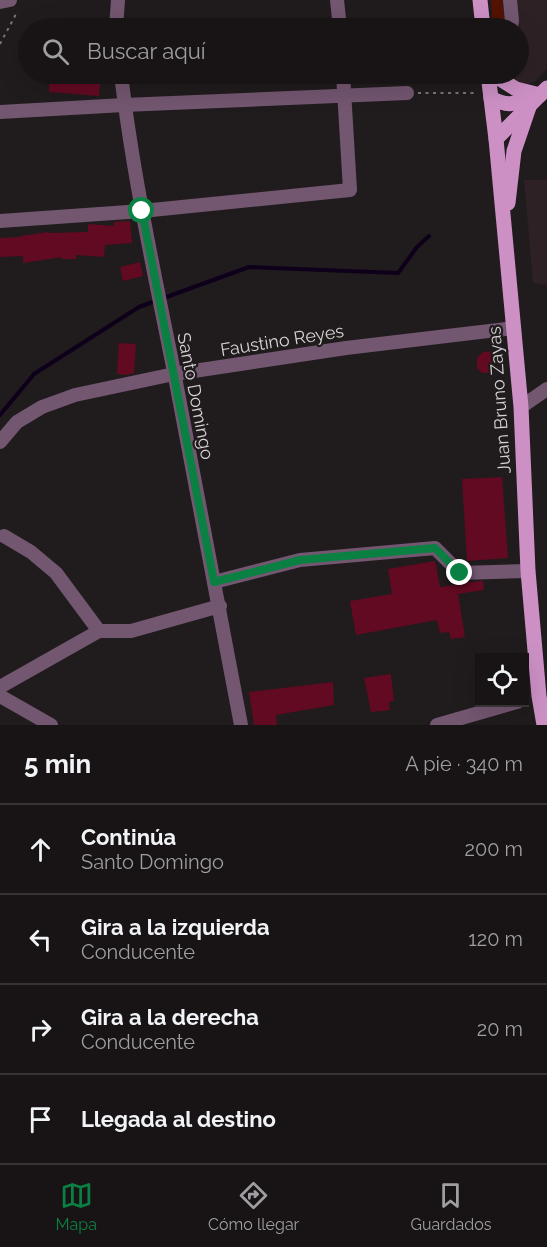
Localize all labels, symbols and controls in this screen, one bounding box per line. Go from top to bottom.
search box [18,18,529,84]
icon: search [39,35,72,68]
text: Buscar aquí [87,38,206,64]
route start [128,197,154,223]
street label: Faustino Reyes [219,320,346,360]
street label: Juan Bruno Zayas [483,325,515,474]
street label: Santo Domingo [173,331,219,461]
route end [446,559,472,585]
map controls [475,653,529,707]
button: locate [475,653,529,707]
text: 5 min [24,749,91,779]
text: A pie · 340 m [405,752,523,776]
text: Continúa [81,824,176,850]
icon: ahead [24,833,57,866]
text: 200 m [465,837,523,861]
text: Santo Domingo [81,850,224,874]
text: Gira a la izquierda [81,914,270,940]
icon: left [24,923,57,956]
text: 120 m [468,927,523,951]
text: Conducente [81,940,195,964]
text: Gira a la derecha [81,1004,259,1030]
icon: right [24,1013,57,1046]
text: 20 m [477,1017,523,1041]
text: Conducente [81,1030,195,1054]
icon: arrive [24,1103,57,1136]
text: Llegada al destino [81,1106,276,1132]
tab: Mapa [56,1179,97,1234]
tab: Cómo llegar [208,1179,299,1234]
tab: Guardados [410,1179,491,1234]

